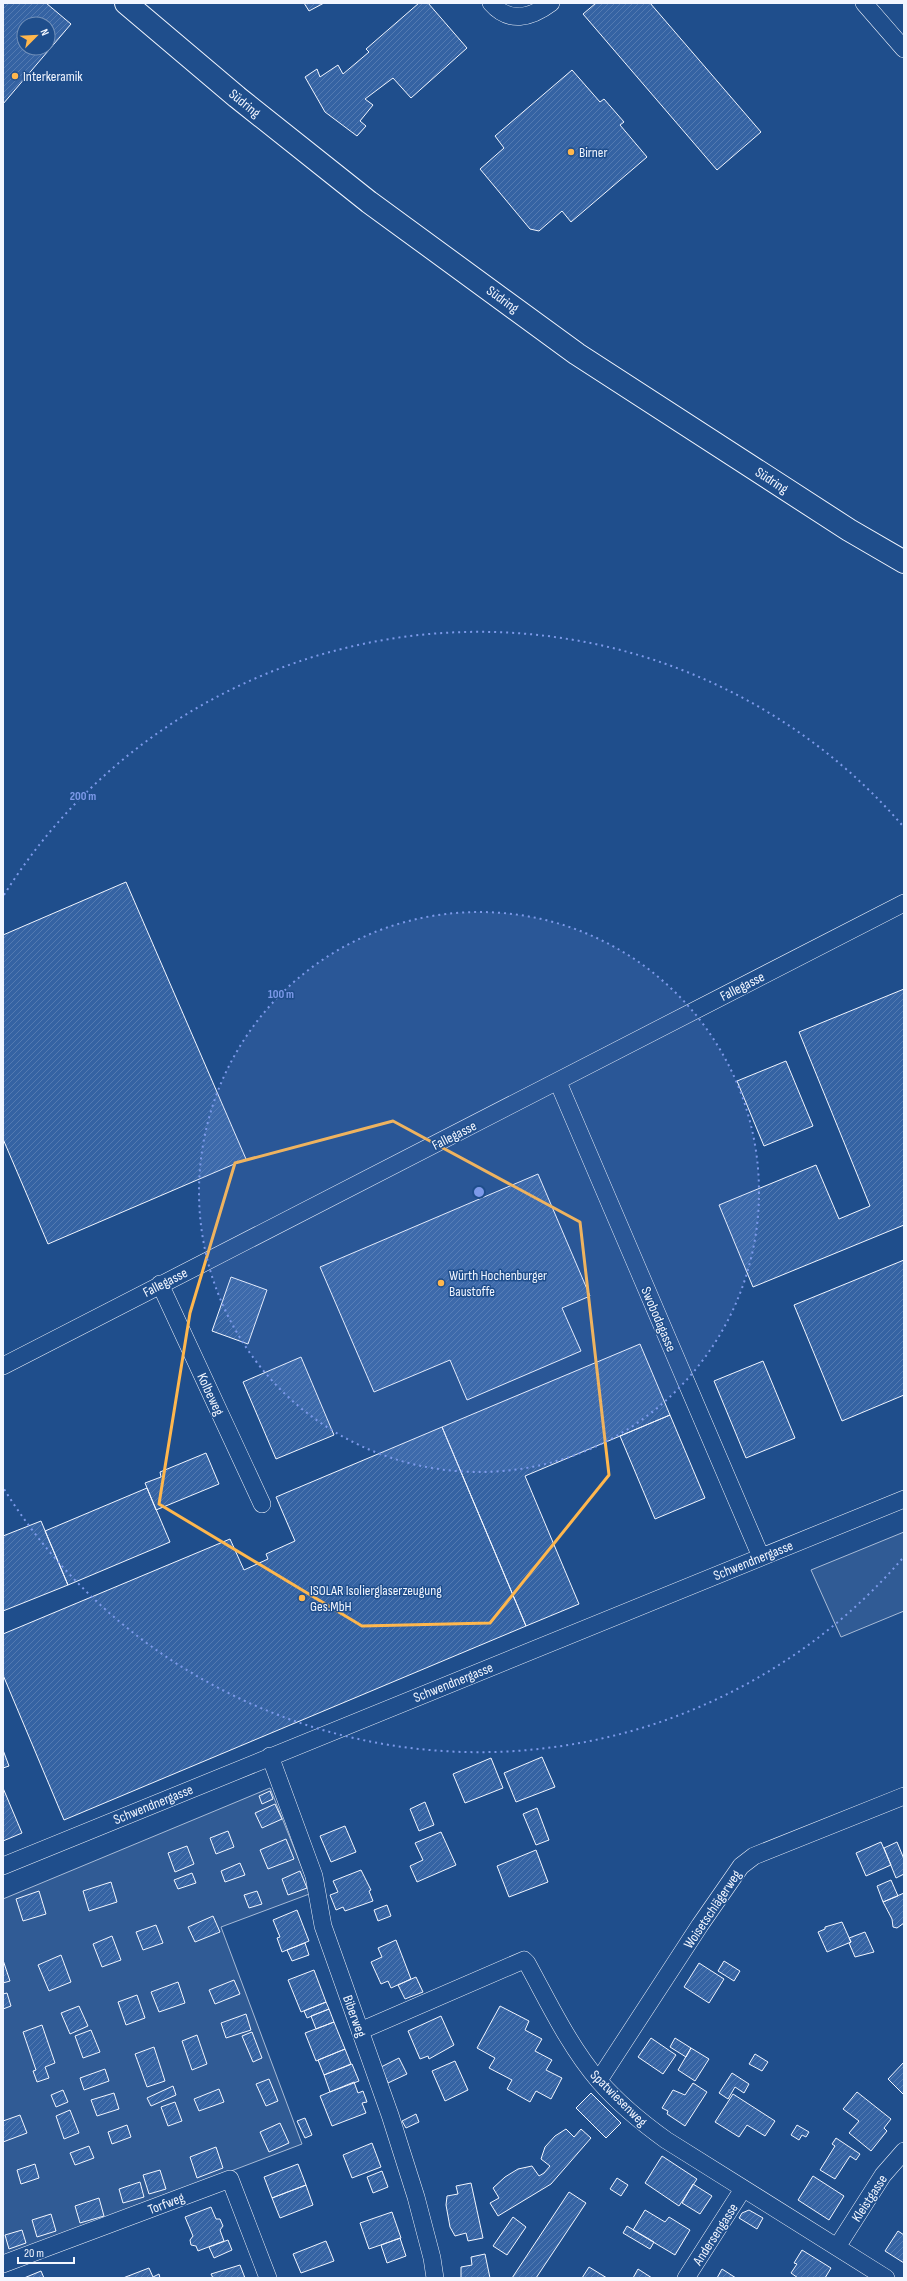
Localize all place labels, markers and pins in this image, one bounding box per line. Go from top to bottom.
place label: Interkeramik [23,68,83,85]
marker: Interkeramik [10,71,20,81]
place label: Birner [579,144,608,161]
marker: Birner [566,147,576,157]
centre of rings [472,1185,486,1199]
place label: Würth Hochenburger Baustoffe [449,1267,547,1300]
marker: Würth Hochenburger Baustoffe [436,1278,446,1288]
place label: ISOLAR Isolierglaserzeugung Ges.MbH [310,1582,442,1615]
marker: ISOLAR Isolierglaserzeugung Ges.MbH [297,1593,307,1603]

